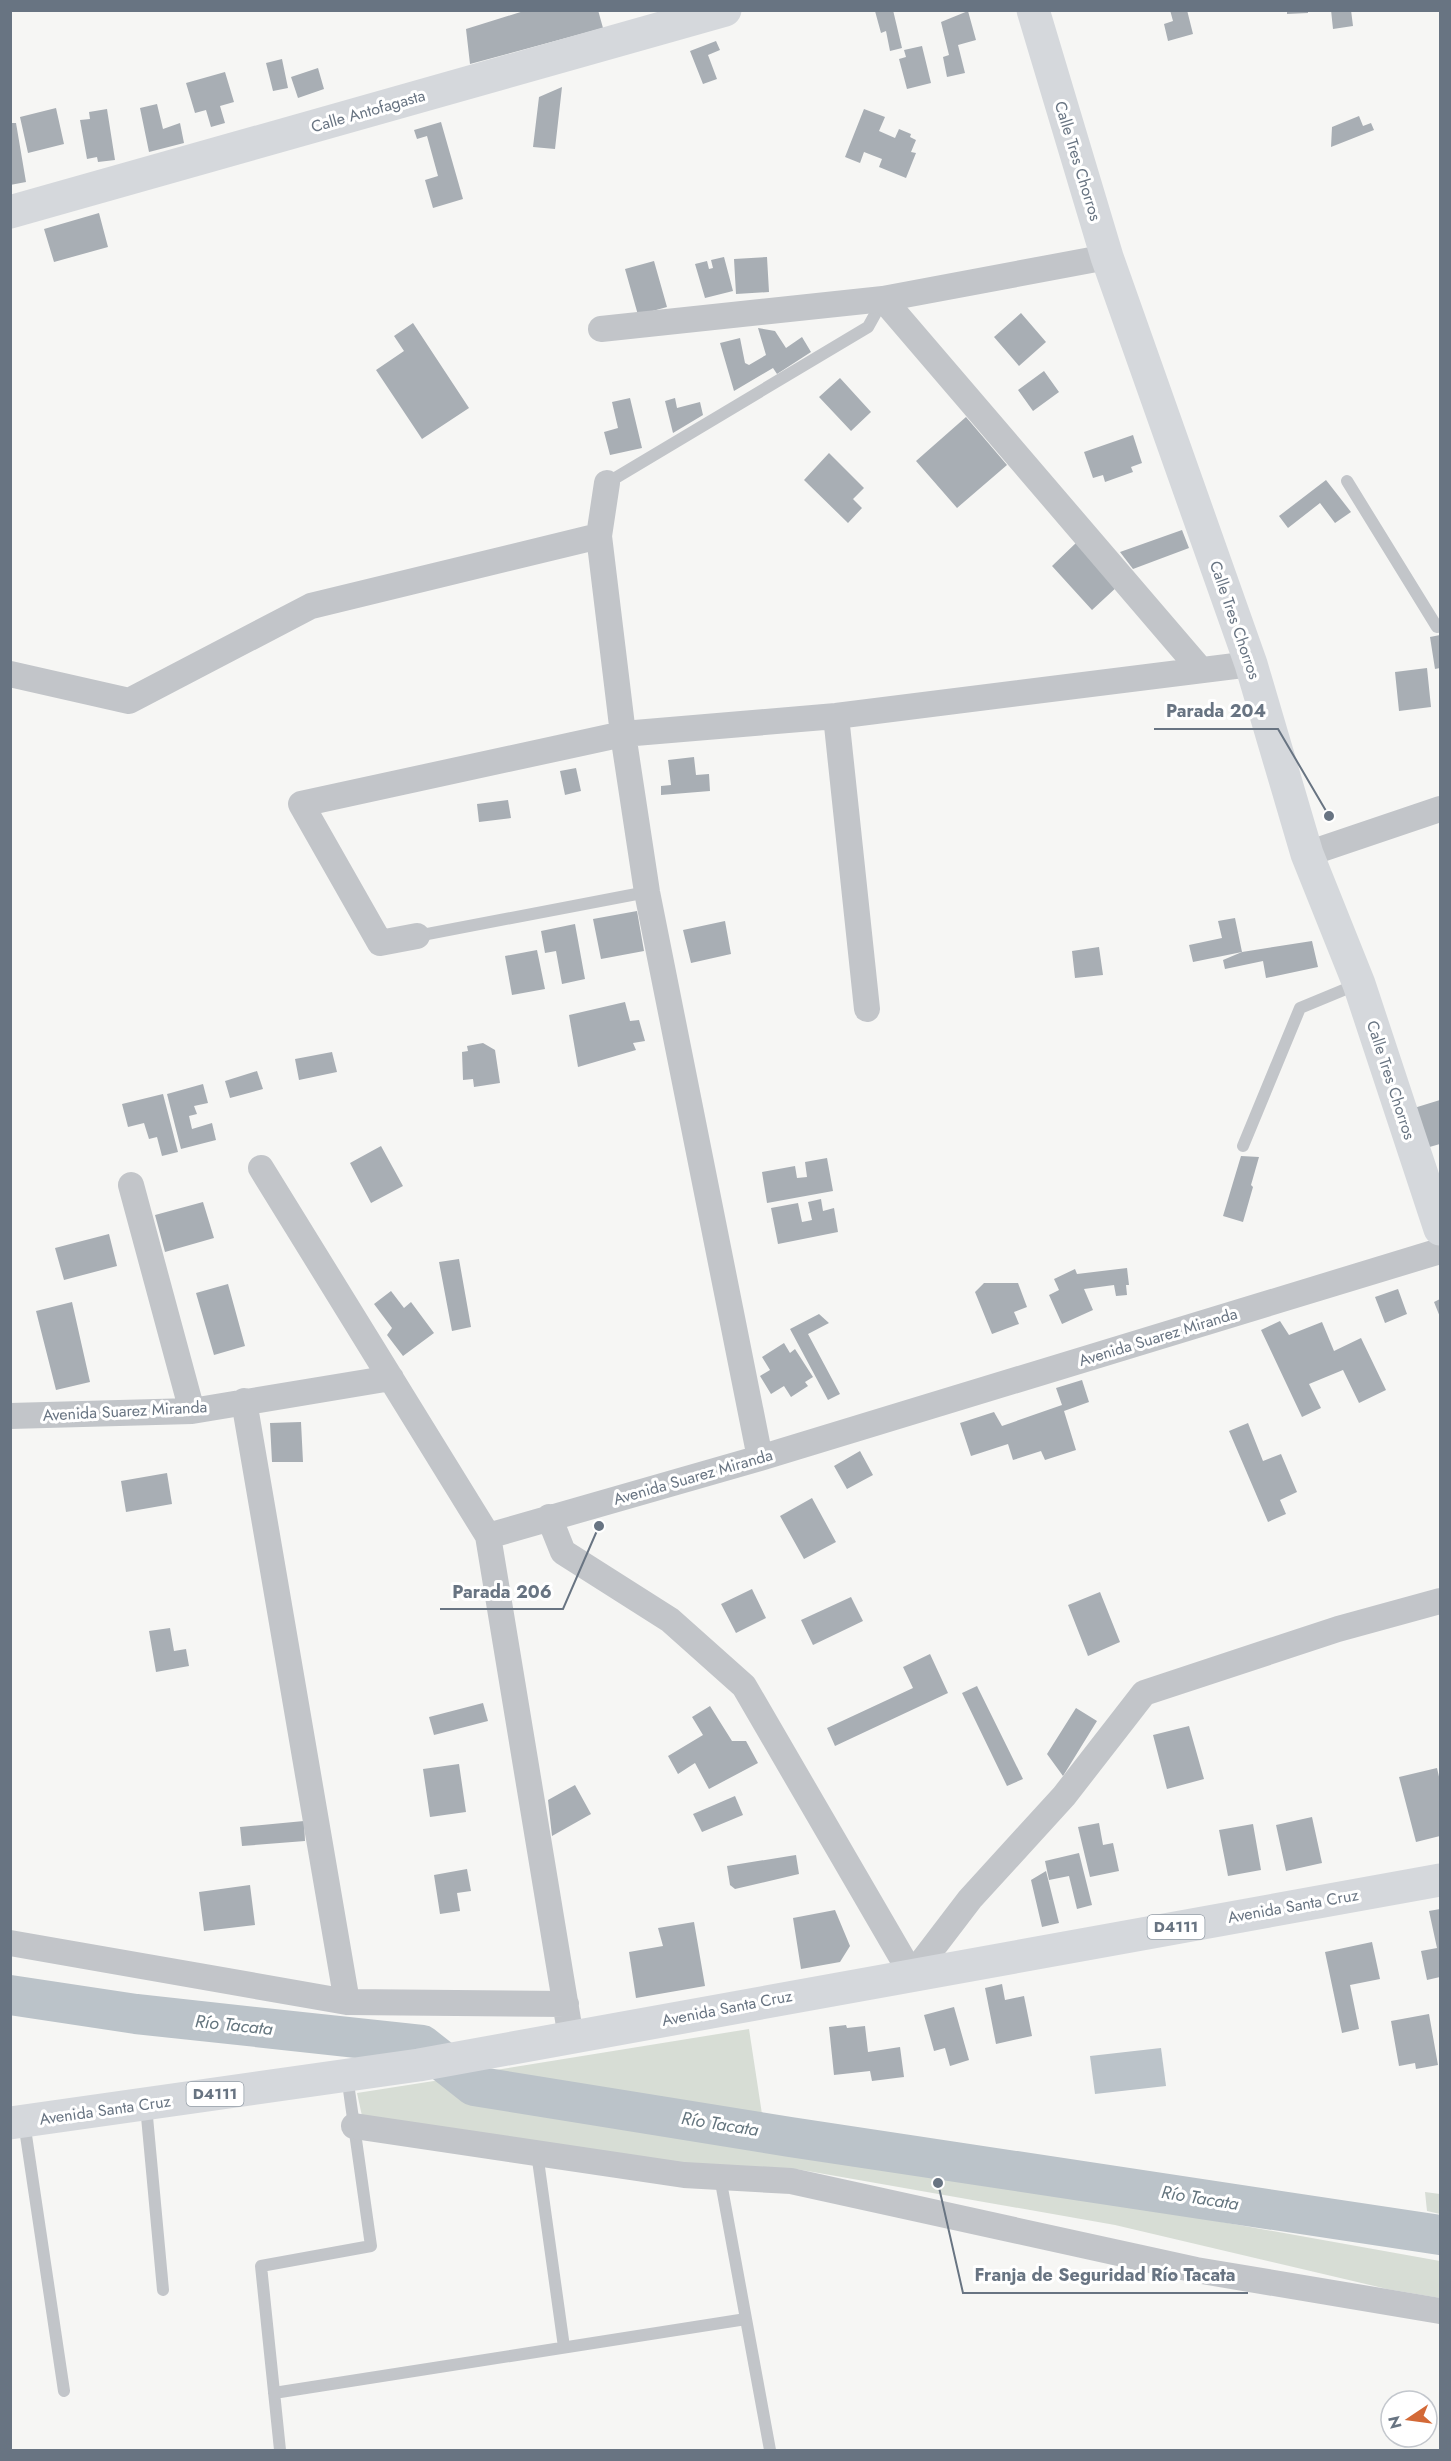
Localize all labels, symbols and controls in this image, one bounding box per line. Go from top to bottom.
street label: Calle Antofagasta [308,84,428,138]
street label: Calle Tres Chorros [1049,98,1107,224]
street label: Calle Tres Chorros [1204,558,1266,682]
callout: Parada 204 [1154,693,1278,729]
text: Parada 204 [1166,698,1266,724]
street label: Calle Tres Chorros [1361,1017,1421,1143]
street label: Avenida Suarez Miranda [1076,1302,1240,1372]
street label: Avenida Suarez Miranda [42,1395,208,1427]
street label: Avenida Suarez Miranda [611,1443,775,1511]
callout: Parada 206 [440,1573,563,1609]
text: Parada 206 [452,1579,552,1605]
street label: Avenida Santa Cruz [1226,1883,1361,1929]
road number: D4111 [1148,1915,1204,1939]
street label: Avenida Santa Cruz [660,1984,795,2032]
water label: Río Tacata [194,2008,274,2042]
road number: D4111 [186,2082,244,2106]
street label: Avenida Santa Cruz [38,2089,173,2131]
water label: Río Tacata [679,2105,761,2143]
water label: Río Tacata [1159,2179,1241,2217]
callout: Franja de Seguridad Río Tacata [963,2257,1248,2293]
text: Franja de Seguridad Río Tacata [974,2262,1236,2288]
north arrow [1379,2389,1439,2449]
text: N [1382,2413,1408,2431]

